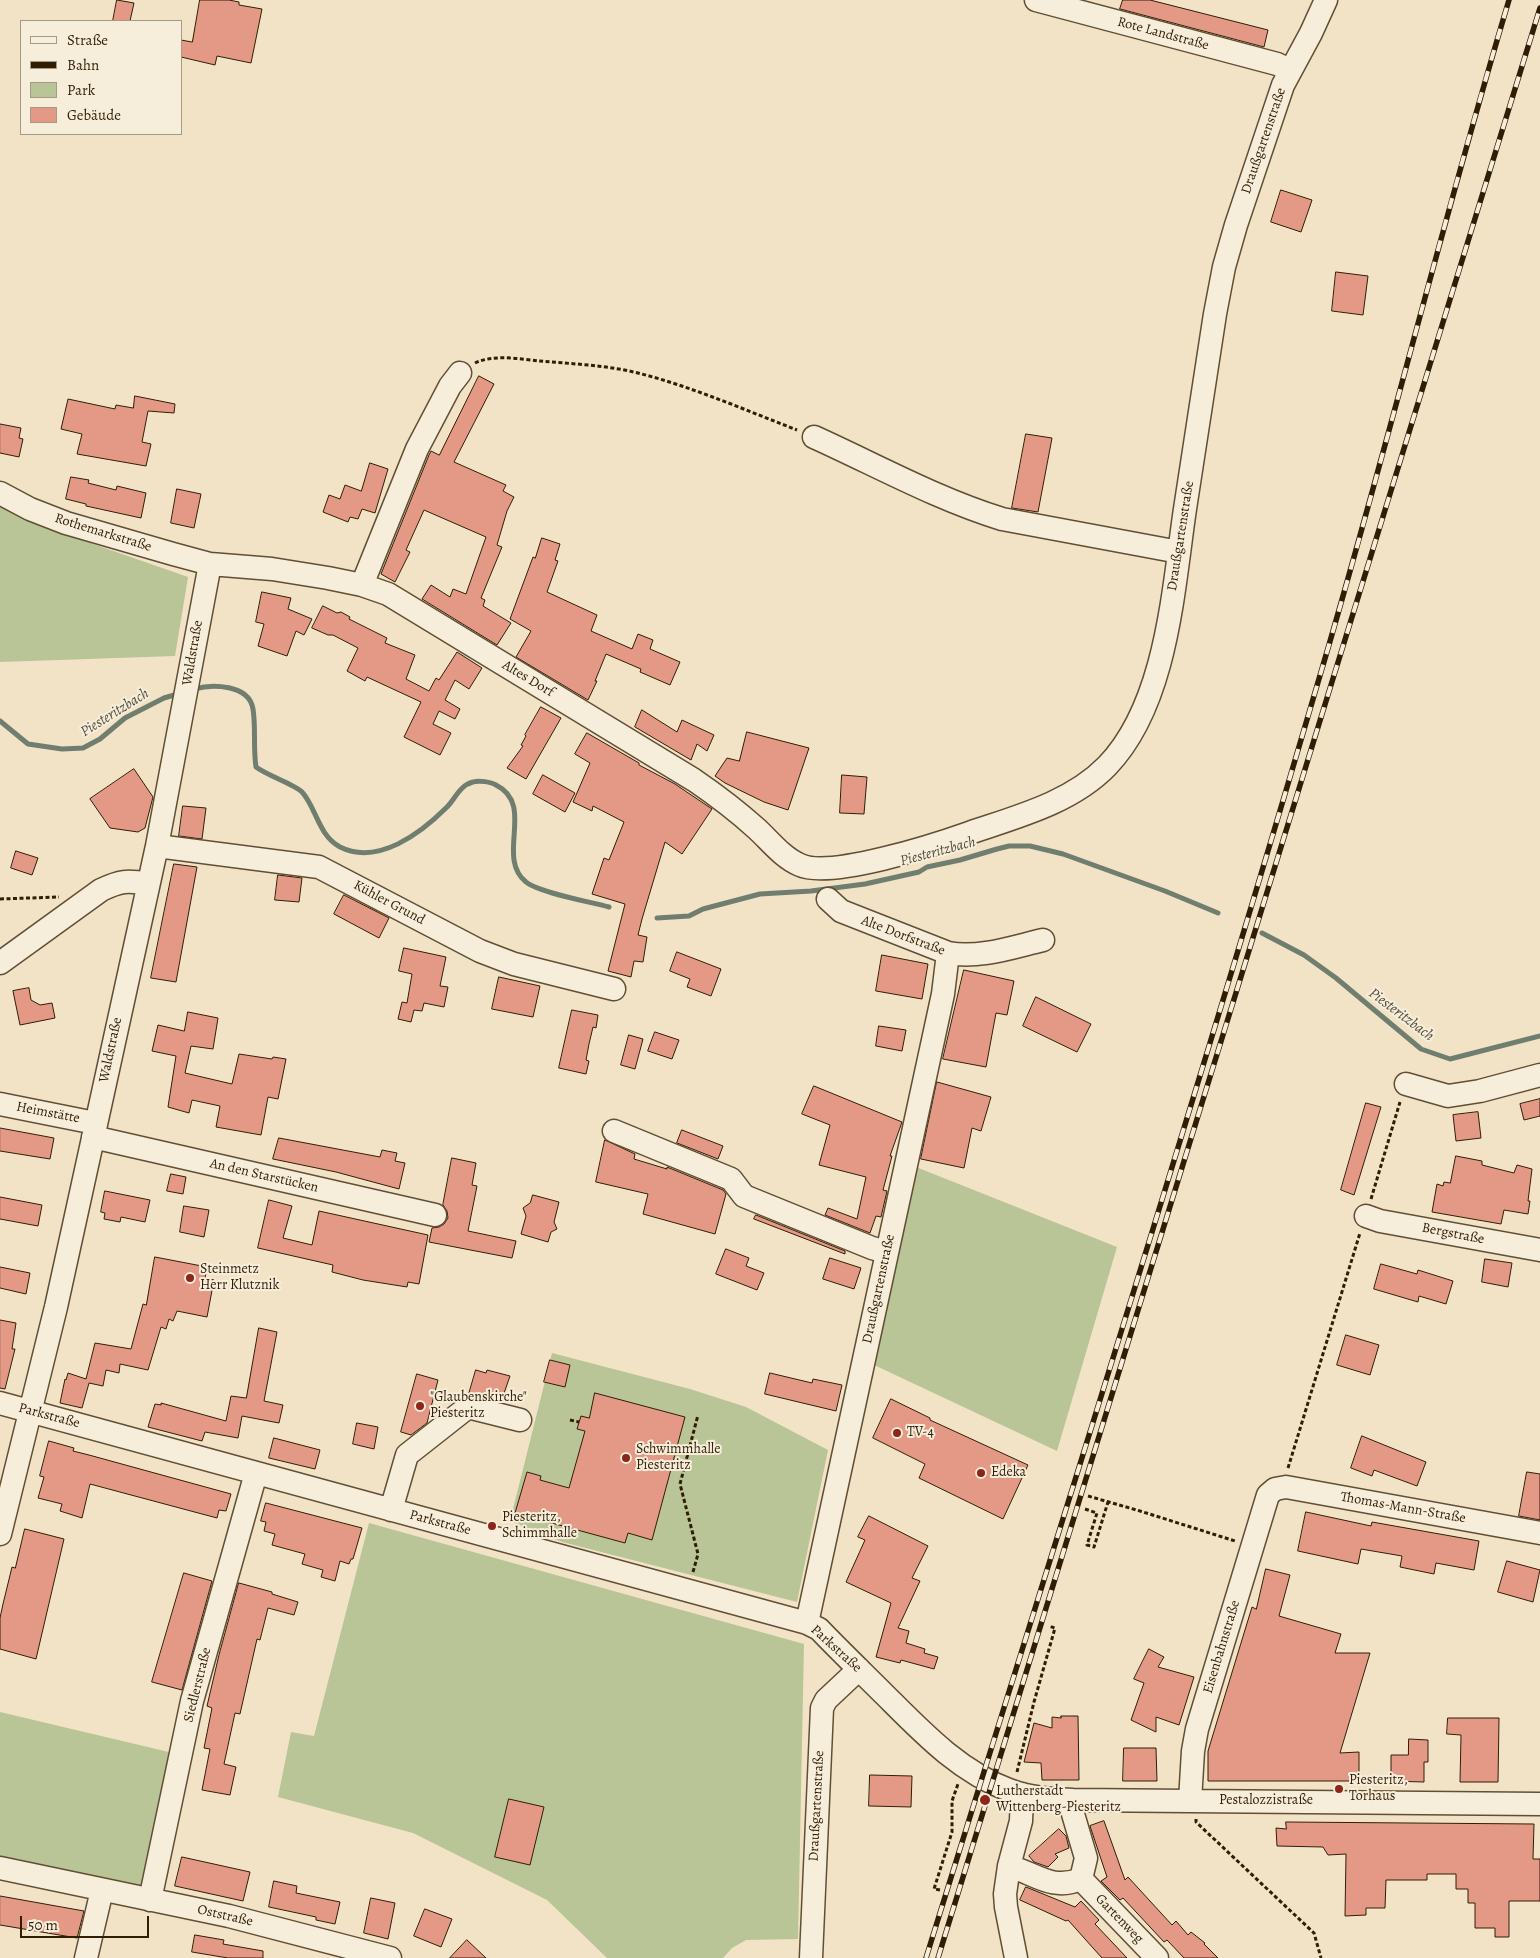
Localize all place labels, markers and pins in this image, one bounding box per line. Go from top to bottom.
place label: Steinmetz Herr Klutznik [200,1262,279,1294]
marker: Steinmetz Herr Klutznik [184,1272,196,1284]
place label: "Glaubenskirche" Piesteritz [430,1390,527,1422]
marker: "Glaubenskirche" Piesteritz [414,1400,426,1412]
place label: TV-4 [907,1425,934,1441]
marker: TV-4 [891,1427,903,1439]
place label: Schwimmhalle Piesteritz [636,1442,721,1474]
marker: Schwimmhalle Piesteritz [620,1452,632,1464]
place label: Edeka [991,1465,1026,1481]
marker: Edeka [975,1467,987,1479]
place label: Piesteritz, Schimmhalle [502,1510,577,1542]
marker: Piesteritz, Schimmhalle [486,1520,498,1532]
place label: Piesteritz, Torhaus [1349,1773,1408,1805]
marker: Piesteritz, Torhaus [1333,1783,1345,1795]
place label: Lutherstadt Wittenberg-Piesteritz [996,1784,1121,1816]
marker: Lutherstadt Wittenberg-Piesteritz [978,1793,992,1807]

